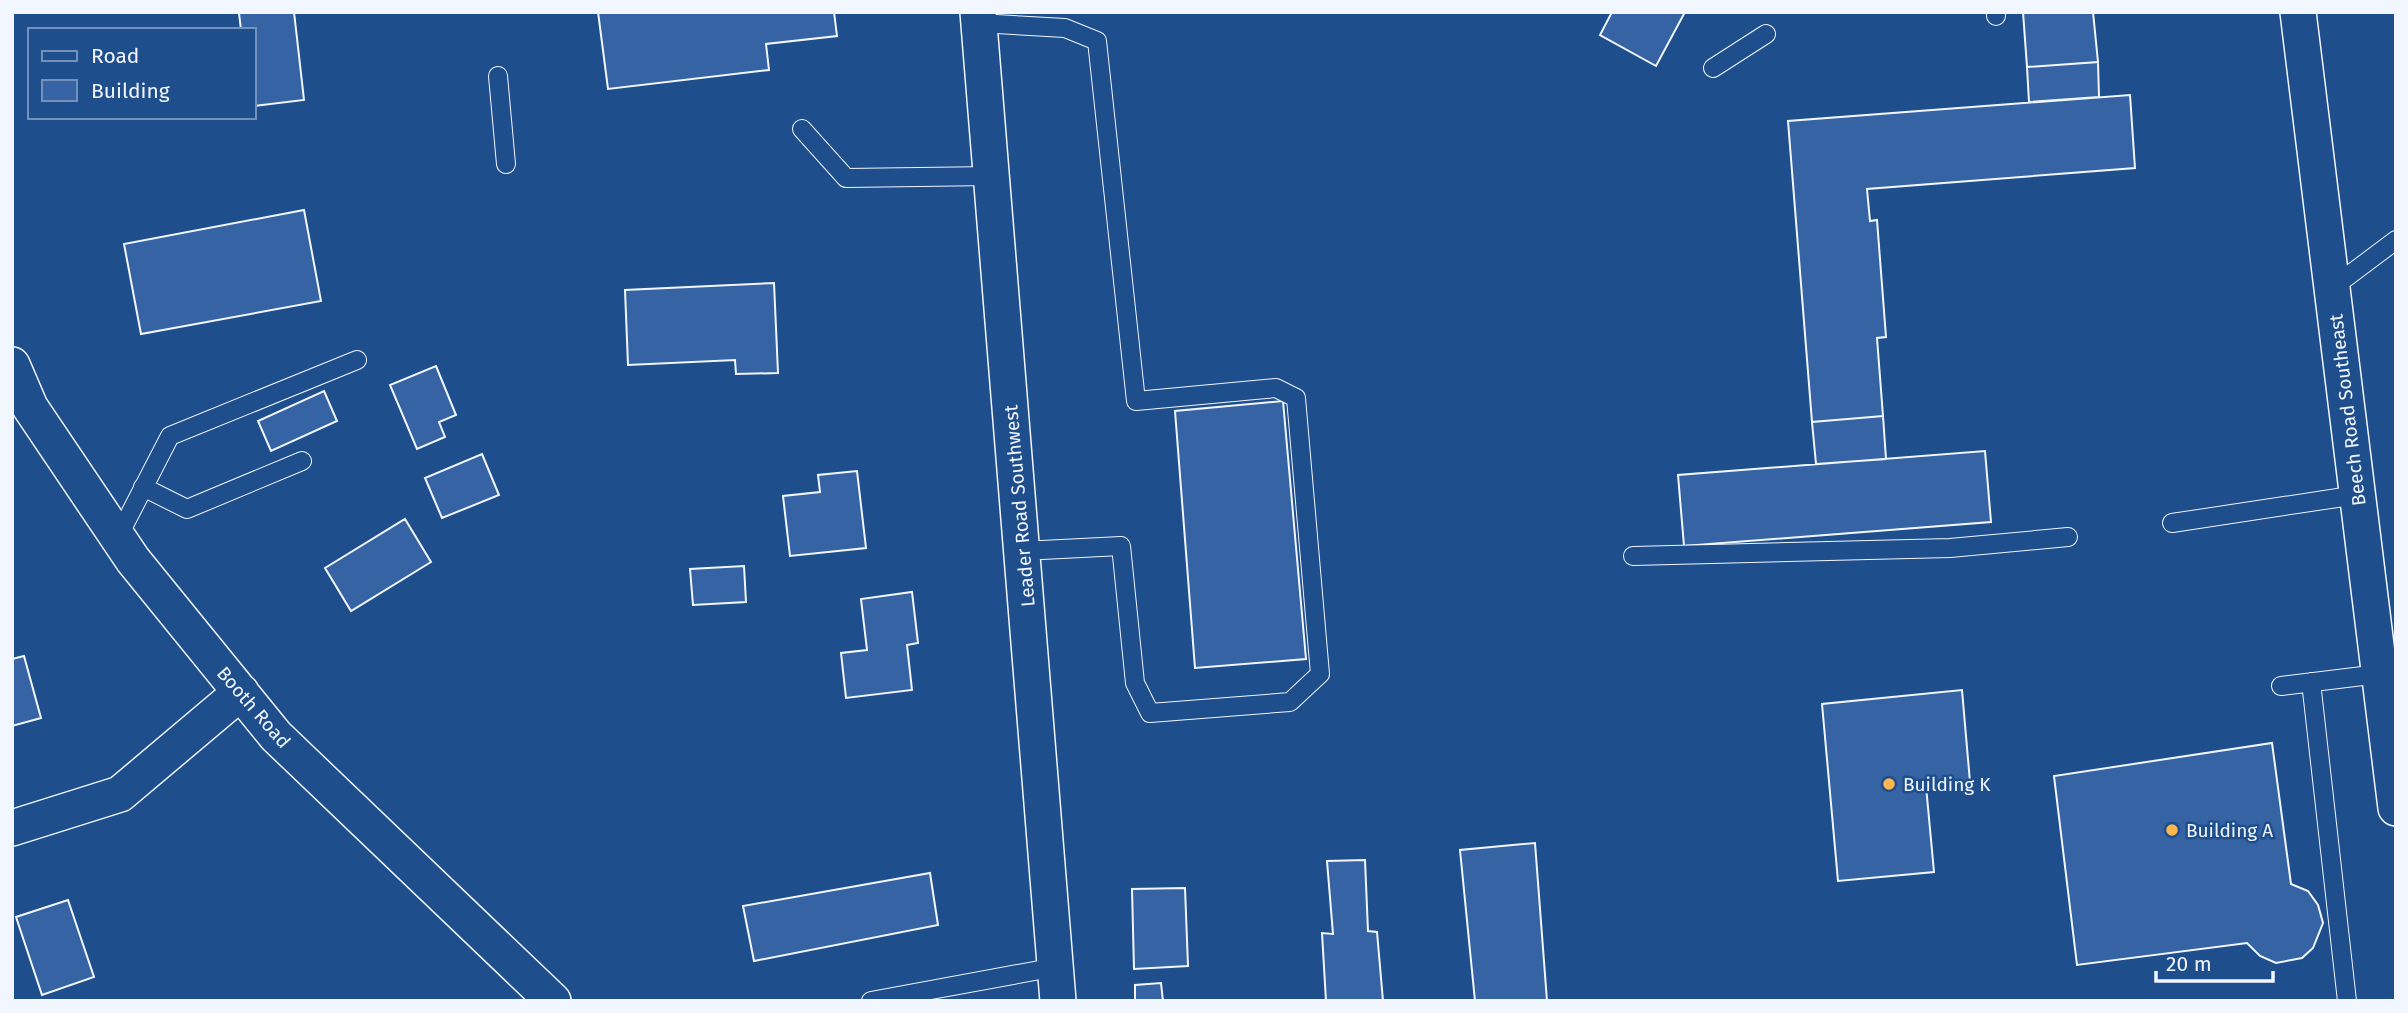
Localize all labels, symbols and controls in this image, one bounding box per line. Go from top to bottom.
legend [28,28,256,119]
text: Road [91,43,139,69]
text: Building [91,78,170,104]
street label: Beech Road Southeast [2324,313,2371,507]
street label: Leader Road Southwest [999,404,1040,608]
street label: Booth Road [212,662,295,753]
place label: Building K [1903,773,1991,796]
marker: Building K [1881,776,1897,792]
place label: Building A [2186,819,2273,842]
marker: Building A [2164,822,2180,838]
scale bar [2156,940,2273,984]
text: 20 m [2166,951,2212,977]

